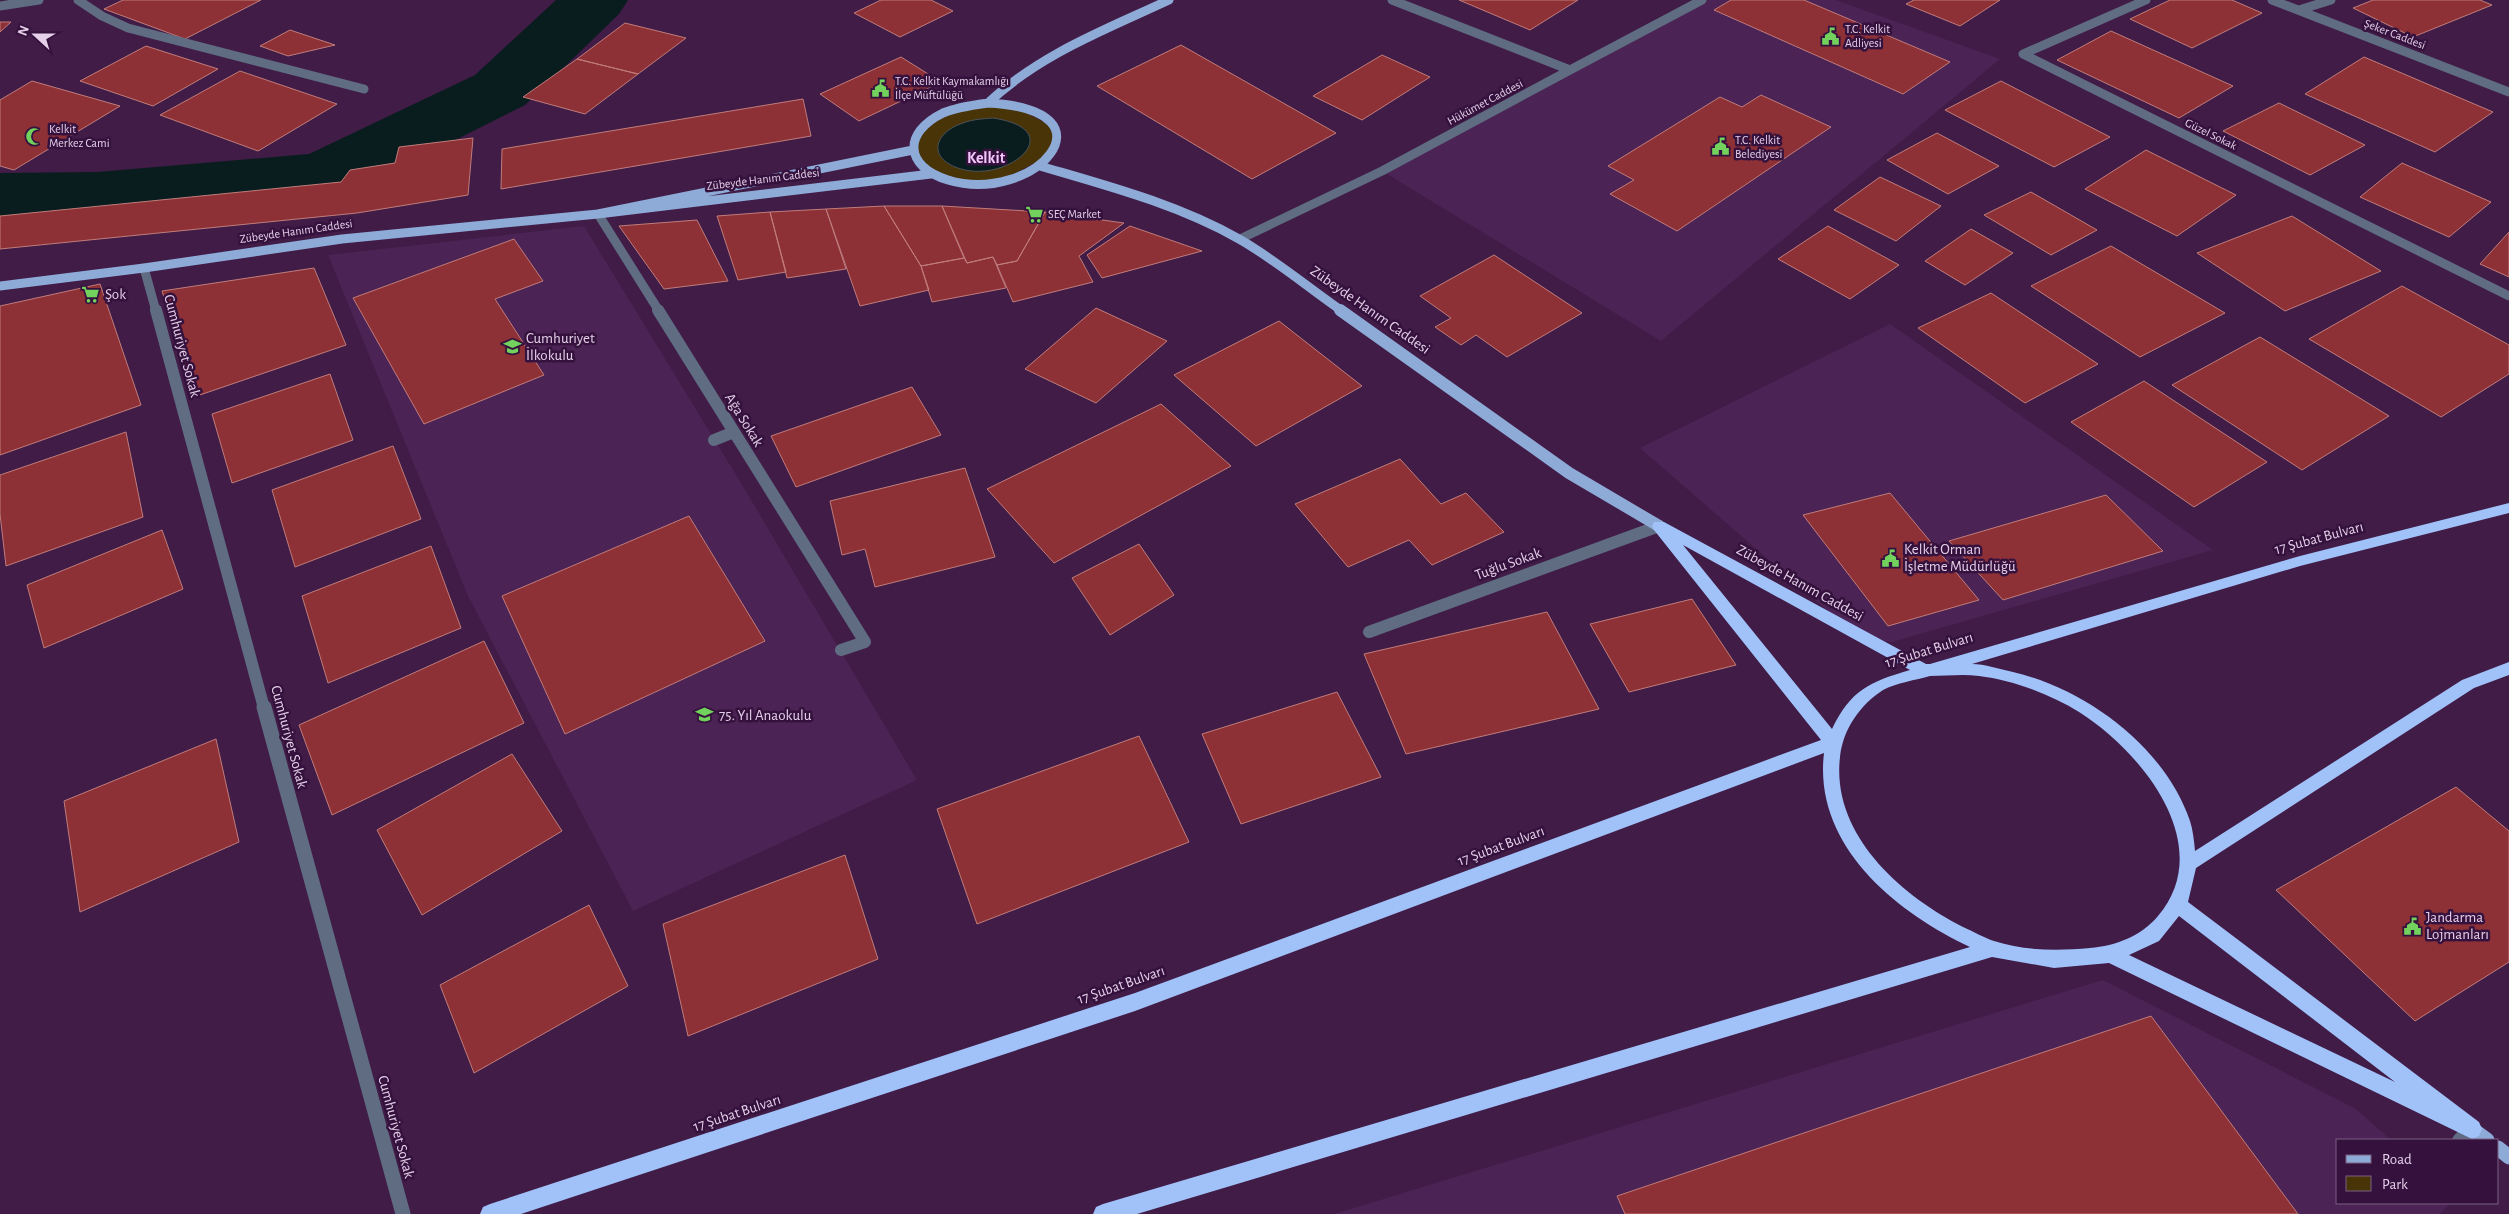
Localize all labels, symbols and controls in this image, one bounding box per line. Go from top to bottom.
north arrow [10,10,60,60]
street label: Şeker Caddesi [2363,17,2427,51]
place label: T.C. Kelkit Adliyesi [1845,23,1890,50]
text: N [16,24,32,38]
public building icon: T.C. Kelkit Adliyesi [1821,26,1841,46]
place label: T.C. Kelkit Kaymakamlığı İlçe Müftülüğü [895,75,1009,101]
street label: Hükümet Caddesi [1445,77,1525,127]
public building icon: T.C. Kelkit Kaymakamlığı İlçe Müftülüğü [871,78,891,98]
street label: Güzel Sokak [2183,116,2239,152]
place label: Kelkit Merkez Cami [49,123,110,149]
mosque icon: Kelkit Merkez Cami [25,126,45,146]
place label: T.C. Kelkit Belediyesi [1735,134,1782,161]
public building icon: T.C. Kelkit Belediyesi [1711,137,1731,157]
district label: Kelkit [967,150,1006,166]
street label: Zübeyde Hanım Caddesi [706,166,820,193]
supermarket icon: SEÇ Market [1024,204,1044,224]
place label: SEÇ Market [1048,208,1101,220]
street label: Zübeyde Hanım Caddesi [239,217,353,246]
street label: Zübeyde Hanım Caddesi [1307,263,1433,357]
supermarket icon: Şok [81,284,101,304]
place label: Şok [105,287,126,302]
street label: Cumhuriyet Sokak [161,293,203,399]
place label: Cumhuriyet İlkokulu [526,331,595,363]
school or university icon: Cumhuriyet İlkokulu [502,337,522,357]
street label: Ağa Sokak [722,391,766,449]
street label: 17 Şubat Bulvarı [2273,519,2365,557]
street label: Zübeyde Hanım Caddesi [1734,542,1866,624]
place label: Kelkit Orman İşletme Müdürlüğü [1904,542,2016,574]
street label: Tuğlu Sokak [1473,545,1543,583]
public building icon: Kelkit Orman İşletme Müdürlüğü [1880,548,1900,568]
street label: 17 Şubat Bulvarı [1883,629,1975,671]
street label: Cumhuriyet Sokak [268,684,310,790]
school or university icon: 75. Yıl Anaokulu [695,705,715,725]
place label: 75. Yıl Anaokulu [719,708,812,723]
street label: 17 Şubat Bulvarı [1456,823,1546,869]
place label: Jandarma Lojmanları [2426,910,2489,942]
public building icon: Jandarma Lojmanları [2402,916,2422,936]
street label: 17 Şubat Bulvarı [1075,963,1167,1007]
street label: Cumhuriyet Sokak [375,1074,417,1180]
street label: 17 Şubat Bulvarı [691,1092,783,1134]
legend [2336,1139,2499,1204]
text: Road [2382,1152,2412,1167]
text: Park [2382,1177,2408,1192]

